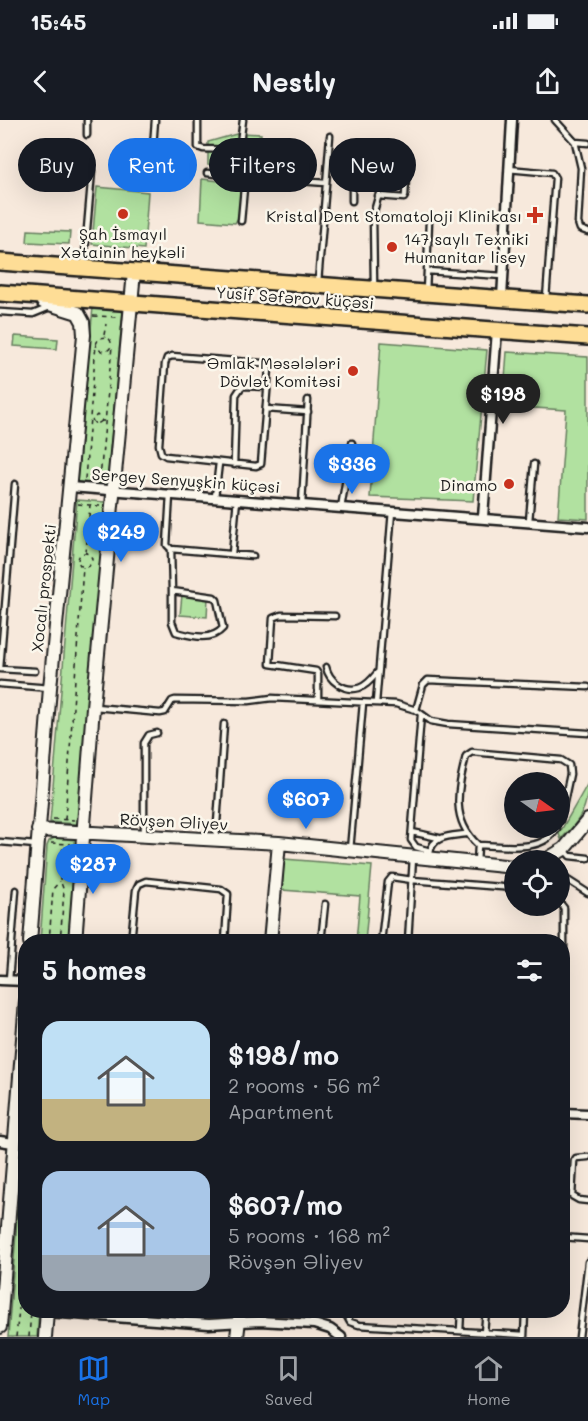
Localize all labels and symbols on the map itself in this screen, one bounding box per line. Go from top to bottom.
place label: Kristal Dent Stomatoloji Klinikası [266,205,522,226]
marker: Kristal Dent Stomatoloji Klinikası [526,206,544,224]
marker: Şah İsmayıl Xətainin heykəli [116,207,130,221]
place label: Şah İsmayıl Xətainin heykəli [61,223,185,262]
place label: 147 saylı Texniki Humanitar lisey [404,228,529,267]
marker: 147 saylı Texniki Humanitar lisey [385,240,399,254]
street label: Yusif Səfərov küçəsi [215,281,375,313]
place label: Əmlak Məsələləri Dövlət Komitəsi [207,352,341,391]
marker: Əmlak Məsələləri Dövlət Komitəsi [346,364,360,378]
pin: $198 [467,374,539,425]
pin: $336 [316,444,388,495]
street label: Sergey Senyuşkin küçəsi [91,463,281,497]
place label: Dinamo [440,474,497,495]
marker: Dinamo [502,477,516,491]
pin: $249 [85,512,157,563]
street label: Xocalı prospekti [26,523,60,653]
north arrow [504,772,570,838]
pin: $607 [270,779,342,830]
street label: Rövşən Əliyev [119,808,229,834]
pin: $287 [57,844,129,895]

